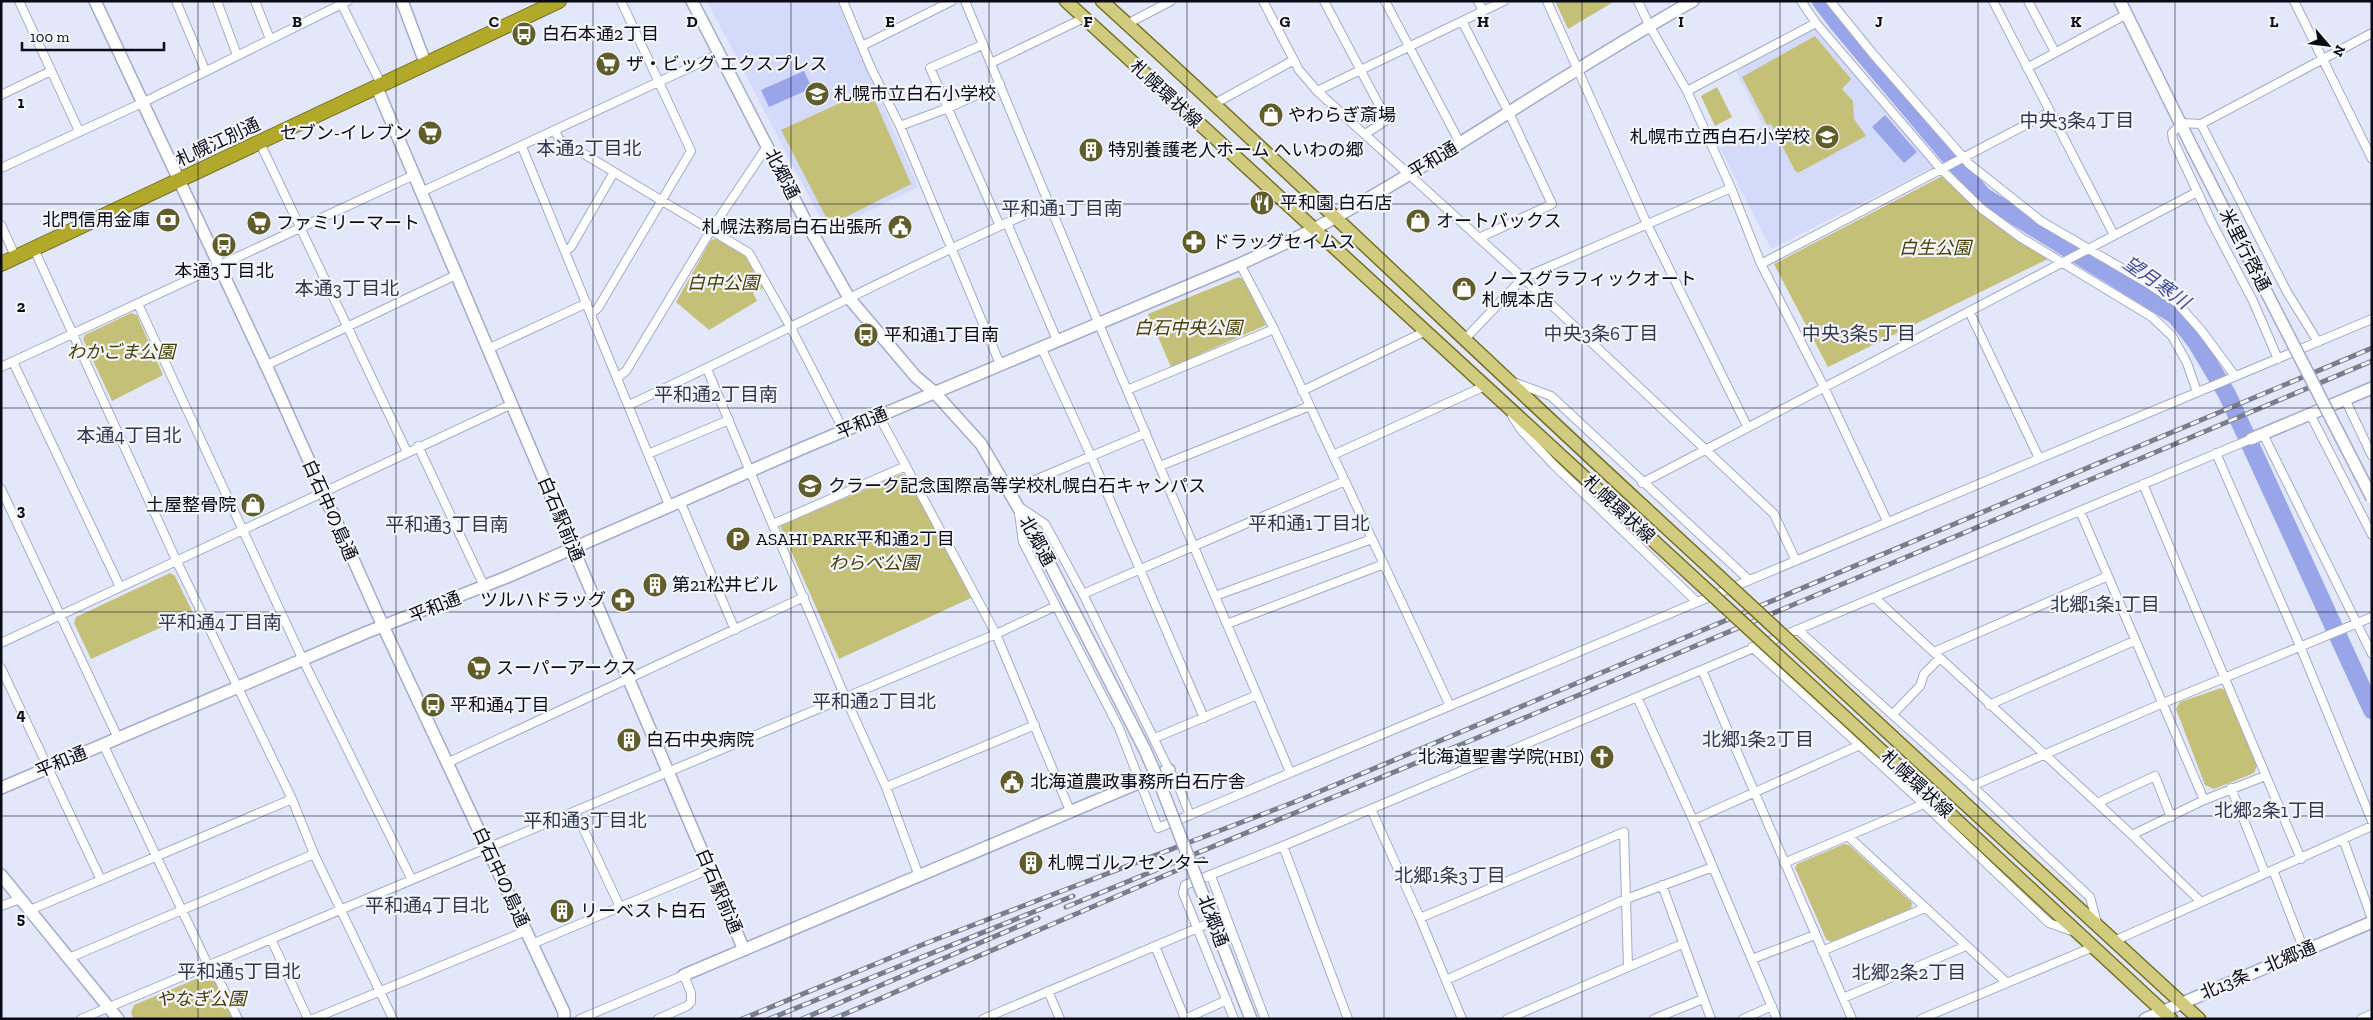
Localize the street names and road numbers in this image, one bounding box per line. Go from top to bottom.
street label: 札幌環状線 [1126,55,1206,133]
street label: 札幌江別通 [173,113,263,171]
street label: 平和通 [1404,137,1462,183]
street label: 北郷通 [760,145,804,203]
street label: 米里行啓通 [2215,205,2275,295]
street label: 平和通 [833,402,891,444]
street label: 白石中の島通 [298,456,362,564]
street label: 札幌環状線 [1579,470,1659,548]
street label: 白石駅前通 [533,473,589,565]
street label: 北郷通 [1014,512,1060,570]
street label: 平和通 [406,587,464,627]
street label: 平和通 [32,741,90,783]
street label: 札幌環状線 [1877,745,1957,823]
street label: 白石中の島通 [468,823,534,931]
street label: 白石駅前通 [691,845,747,937]
street label: 北郷通 [1193,892,1233,950]
street label: 北13条・北郷通 [2197,936,2319,1004]

